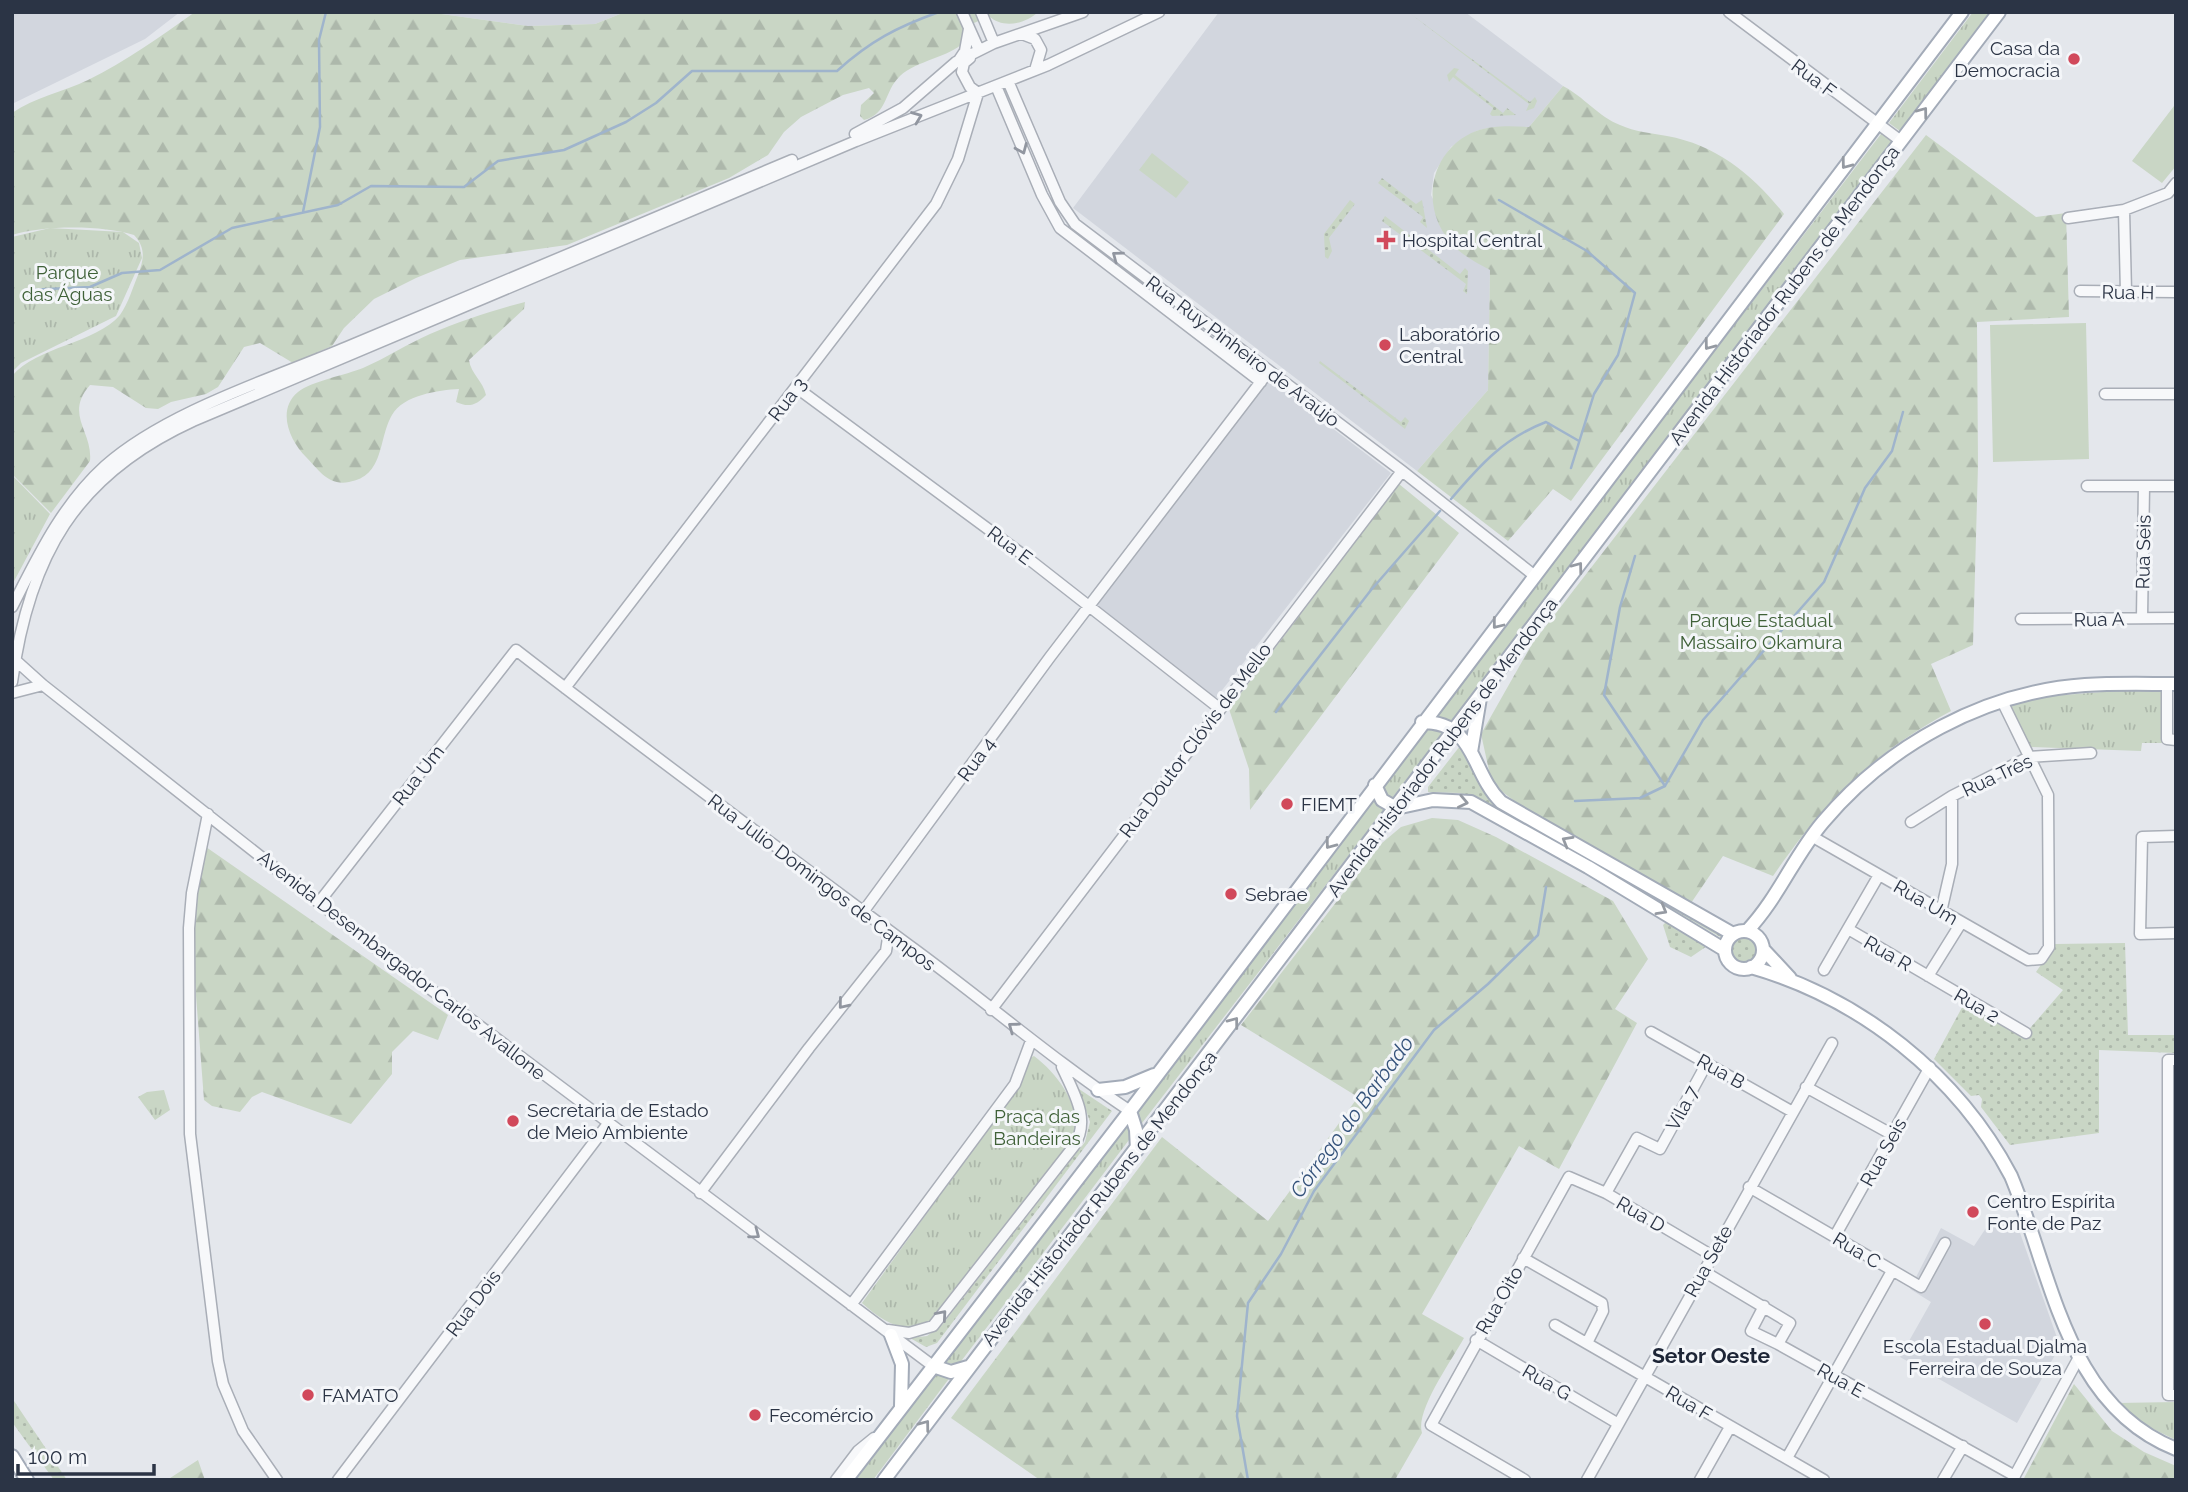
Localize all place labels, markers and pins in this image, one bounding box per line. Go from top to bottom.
place label: Casa da Democracia [1954,37,2060,81]
marker: Casa da Democracia [2066,51,2082,67]
place label: Hospital Central [1402,229,1543,251]
marker: Hospital Central [1376,230,1396,250]
place label: Laboratório Central [1399,323,1500,367]
marker: Laboratório Central [1377,337,1393,353]
place label: FIEMT [1301,793,1357,815]
marker: FIEMT [1279,796,1295,812]
place label: Sebrae [1245,883,1308,905]
marker: Sebrae [1223,886,1239,902]
place label: Secretaria de Estado de Meio Ambiente [527,1099,709,1143]
marker: Secretaria de Estado de Meio Ambiente [505,1113,521,1129]
place label: Centro Espírita Fonte de Paz [1987,1190,2115,1234]
marker: Centro Espírita Fonte de Paz [1965,1204,1981,1220]
marker: Escola Estadual Djalma Ferreira de Souza [1977,1316,1993,1332]
place label: Escola Estadual Djalma Ferreira de Souza [1883,1335,2087,1379]
place label: FAMATO [322,1384,398,1406]
marker: FAMATO [300,1387,316,1403]
place label: Fecomércio [769,1404,873,1426]
marker: Fecomércio [747,1407,763,1423]

